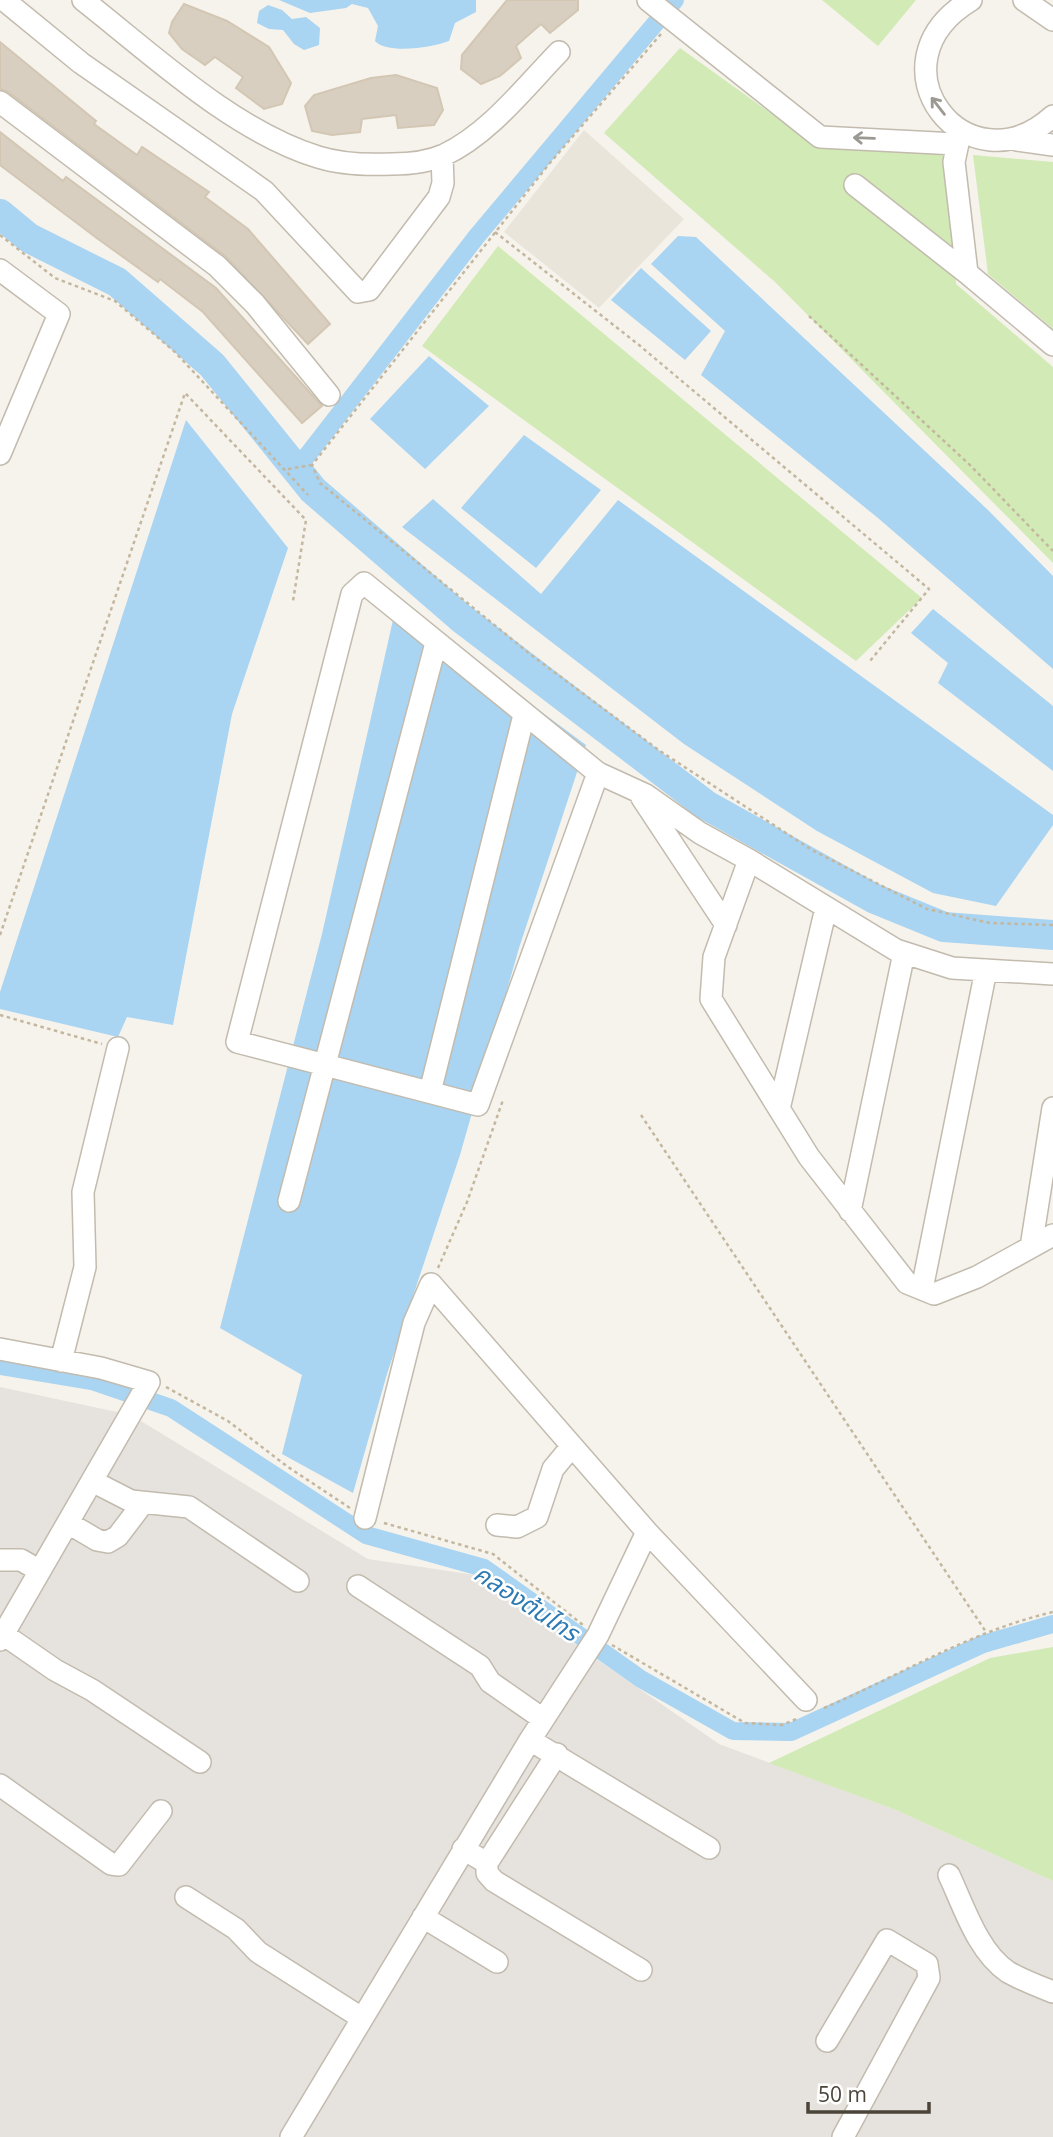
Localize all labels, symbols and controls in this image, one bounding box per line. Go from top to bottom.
one-way arrow [931,97,946,115]
one-way arrow [852,132,875,145]
water label: คลองต้นไทร [468,1556,588,1649]
scale bar [808,2070,929,2114]
text: 50 m [818,2080,867,2108]

